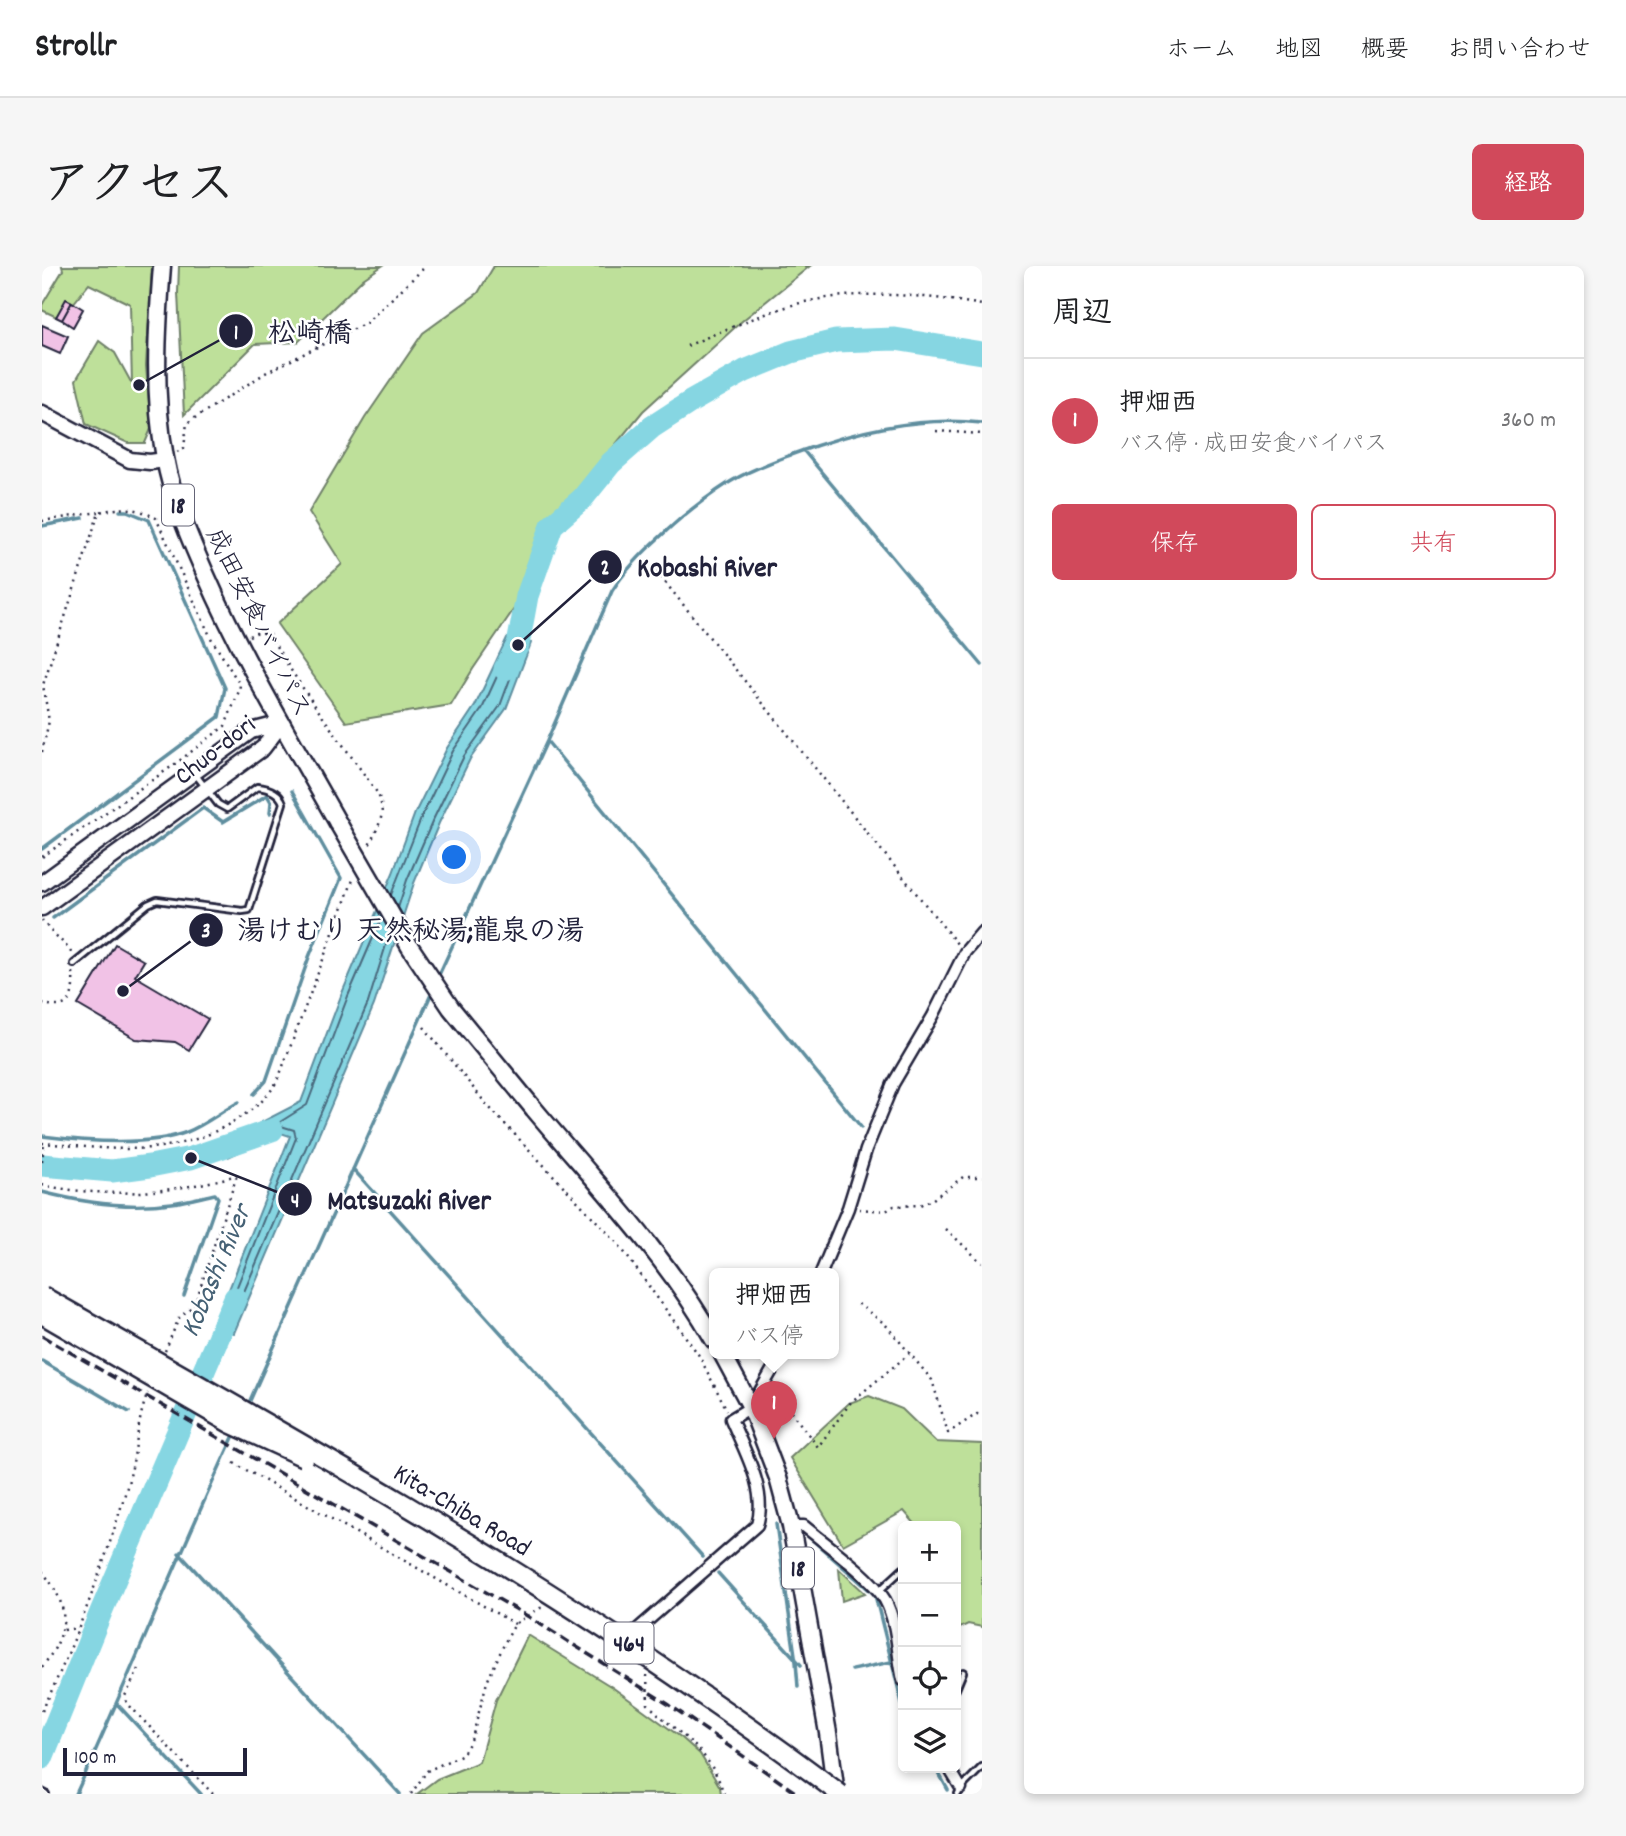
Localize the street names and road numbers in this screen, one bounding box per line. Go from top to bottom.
road number: 18 [162,485,194,526]
street label: 成田安食バイパス [195,522,319,725]
street label: Chuo-dori [167,708,265,795]
street label: Kita-Chiba Road [385,1456,537,1568]
road number: 18 [782,1548,814,1588]
road number: 464 [604,1623,654,1664]

